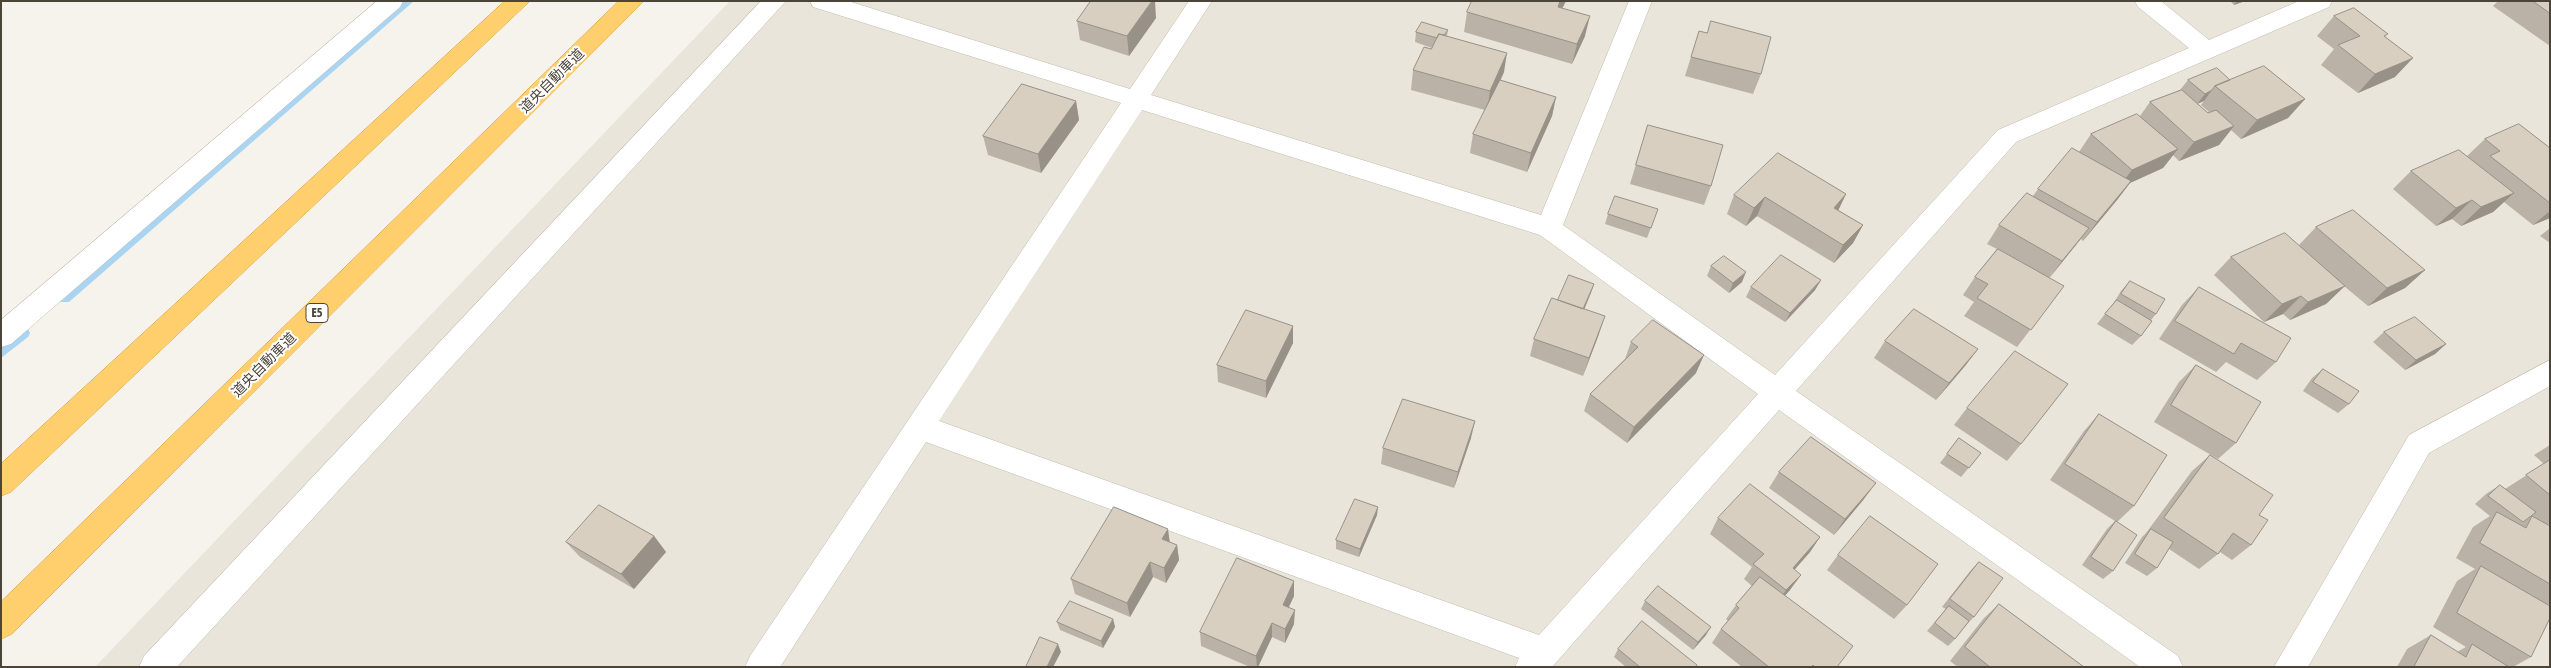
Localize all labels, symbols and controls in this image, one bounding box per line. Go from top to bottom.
street label: 道央自動車道 [516,45,588,117]
road number: E5 [306,304,328,322]
street label: 道央自動車道 [228,329,300,401]

